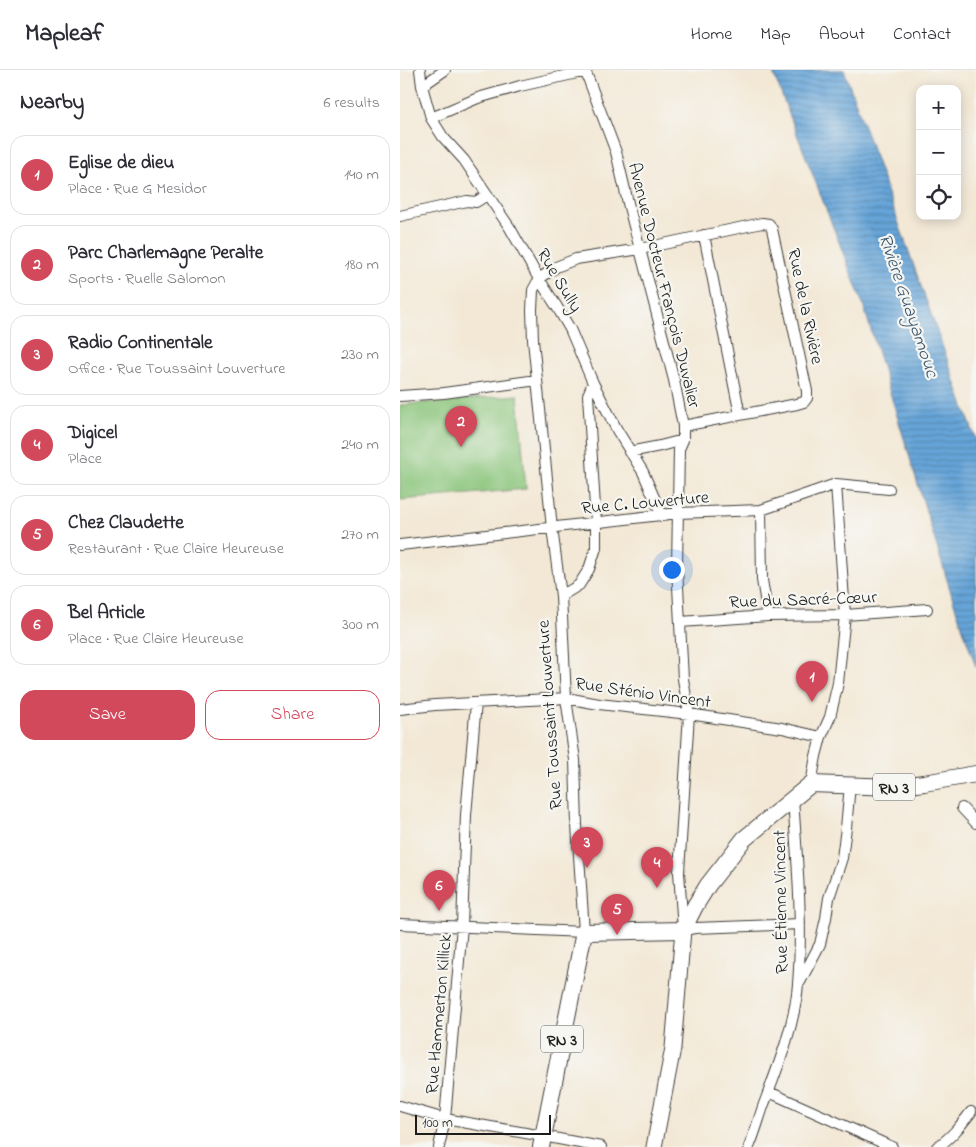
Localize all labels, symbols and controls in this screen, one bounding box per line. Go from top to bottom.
text: Mapleaf [25,17,104,52]
text: Home [691,22,732,48]
text: Map [760,22,791,48]
text: About [819,22,865,48]
text: Contact [893,22,951,48]
map controls [916,85,961,220]
button: + [916,85,961,130]
text: Nearby [20,88,84,118]
text: 6 results [323,91,380,115]
button: − [916,130,961,175]
text: Eglise de dieu [68,150,174,177]
street label: Avenue Docteur François Duvalier [620,160,706,411]
text: 1 [34,163,40,187]
text: 140 m [344,163,379,187]
button: locate [916,175,961,220]
text: Place · Rue G Mesidor [68,177,207,201]
water label: Rivière Guayamouc [870,230,945,383]
text: Parc Charlemagne Peralte [68,240,263,267]
street label: Rue Sully [529,244,588,318]
street label: Rue de la Rivière [779,246,829,368]
text: 2 [33,253,41,277]
text: 180 m [345,253,379,277]
text: Sports · Ruelle Salomon [68,267,225,291]
text: Radio Continentale [68,330,213,357]
text: 3 [34,343,40,367]
text: 230 m [341,343,379,367]
text: Office · Rue Toussaint Louverture [68,357,285,381]
pin: 2 [445,406,477,447]
text: Digicel [68,420,117,447]
text: 4 [34,433,40,457]
text: 240 m [341,433,379,457]
text: Place [68,447,102,471]
street label: Rue C. Louverture [580,485,711,523]
text: Chez Claudette [68,510,184,537]
text: 5 [32,523,42,547]
text: 270 m [341,523,379,547]
text: Restaurant · Rue Claire Heureuse [68,537,284,561]
your location [659,557,685,583]
street label: Rue du Sacré-Cœur [729,585,878,617]
text: Bel Article [68,600,145,627]
text: 6 [33,613,41,637]
text: 300 m [342,613,379,637]
street label: Rue Toussaint Louverture [531,618,571,811]
text: Place · Rue Claire Heureuse [68,627,244,651]
pin: 1 [796,661,828,702]
street label: Rue Sténio Vincent [573,672,712,716]
button: Save [20,690,195,740]
button: Share [205,690,380,740]
road number: RN 3 [873,774,915,800]
pin: 3 [571,827,603,868]
street label: Rue Étienne Vincent [768,830,796,974]
pin: 4 [641,847,673,888]
pin: 6 [423,870,455,911]
pin: 5 [601,894,633,935]
street label: Rue Hammerton Killick [420,933,460,1095]
road number: RN 3 [541,1026,583,1052]
scale bar [415,1112,551,1135]
text: 100 m [422,1113,453,1134]

